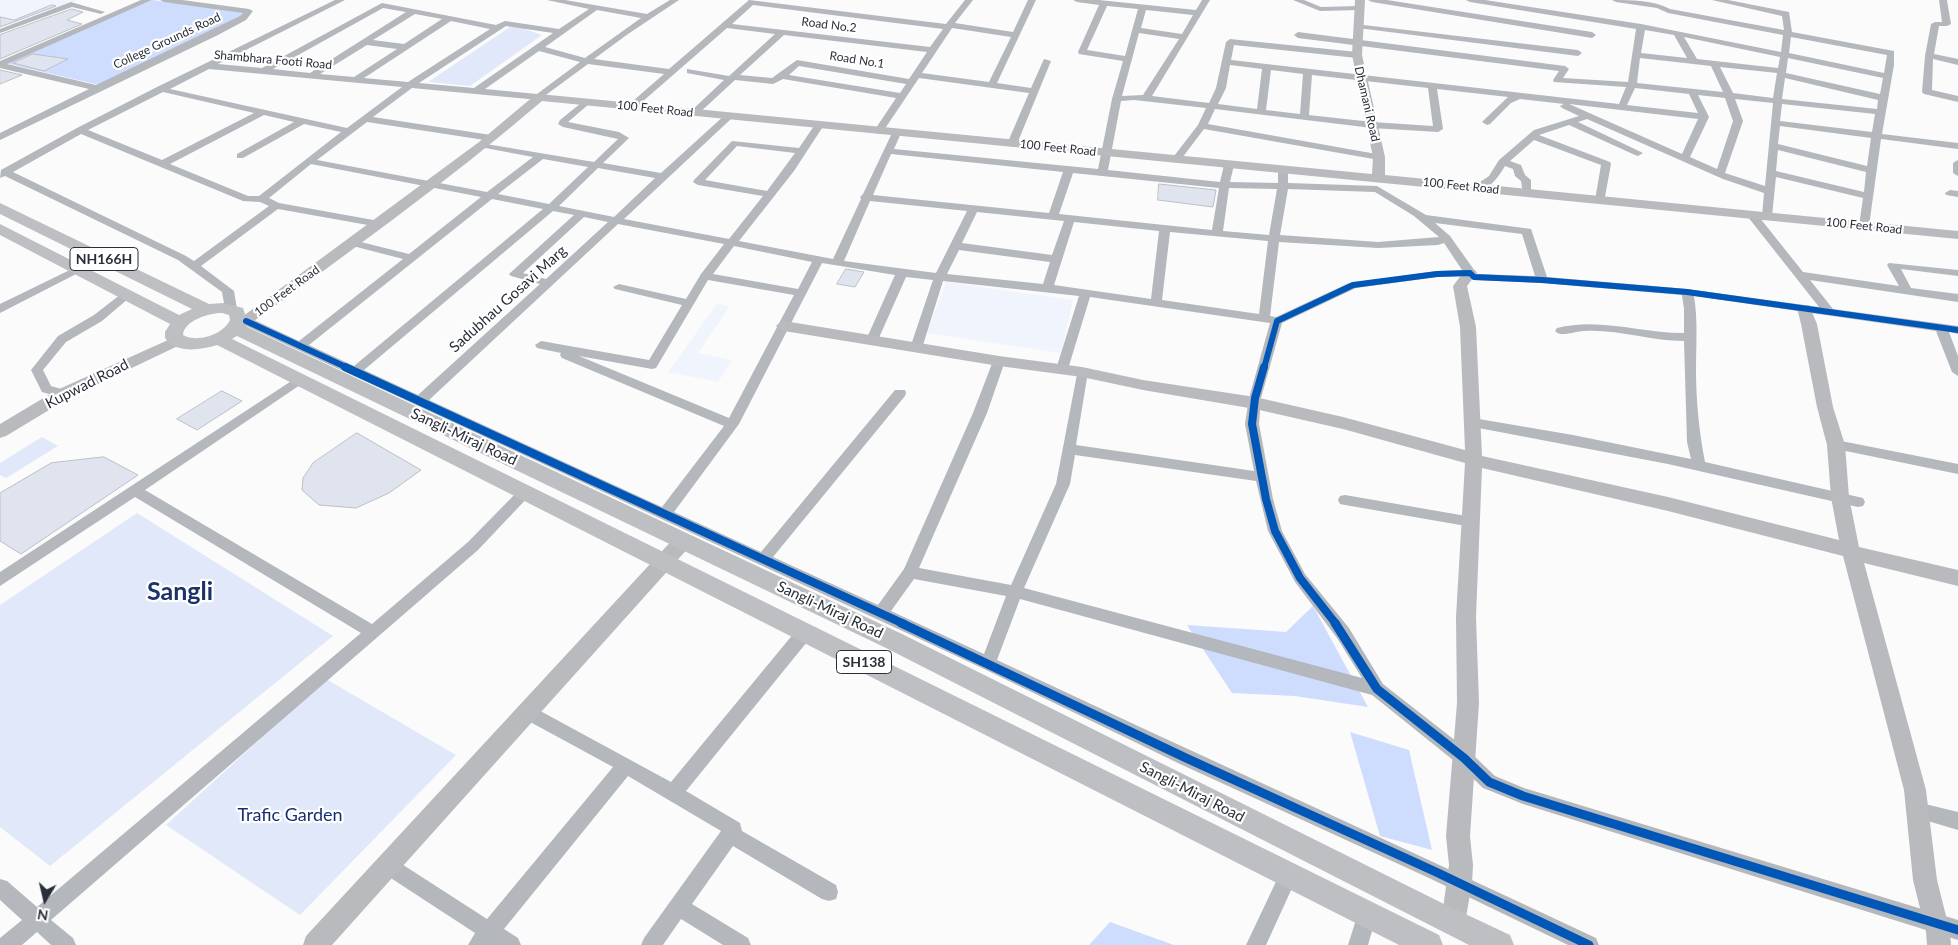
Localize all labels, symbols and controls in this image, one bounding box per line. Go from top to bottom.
street label: College Grounds Road [111,10,223,72]
street label: Road No.2 [801,14,857,36]
street label: Shambhara Footi Road [213,48,333,72]
street label: Road No.1 [829,49,885,71]
street label: Dhamani Road [1351,65,1383,143]
street label: 100 Feet Road [616,98,694,120]
street label: 100 Feet Road [1019,137,1097,159]
street label: 100 Feet Road [1422,175,1500,197]
street label: 100 Feet Road [1825,215,1903,237]
street label: Sadubhau Gosavi Marg [446,242,570,356]
road number: NH166H [70,248,138,270]
street label: 100 Feet Road [252,263,322,319]
street label: Kupwad Road [42,355,132,413]
street label: Sangli-Miraj Road [408,404,520,470]
district label: Sangli [147,577,213,607]
street label: Sangli-Miraj Road [774,577,886,643]
road number: SH138 [836,650,892,674]
street label: Sangli-Miraj Road [1137,758,1247,826]
park label: Trafic Garden [237,804,343,826]
north arrow [20,875,70,925]
text: N [36,906,49,925]

